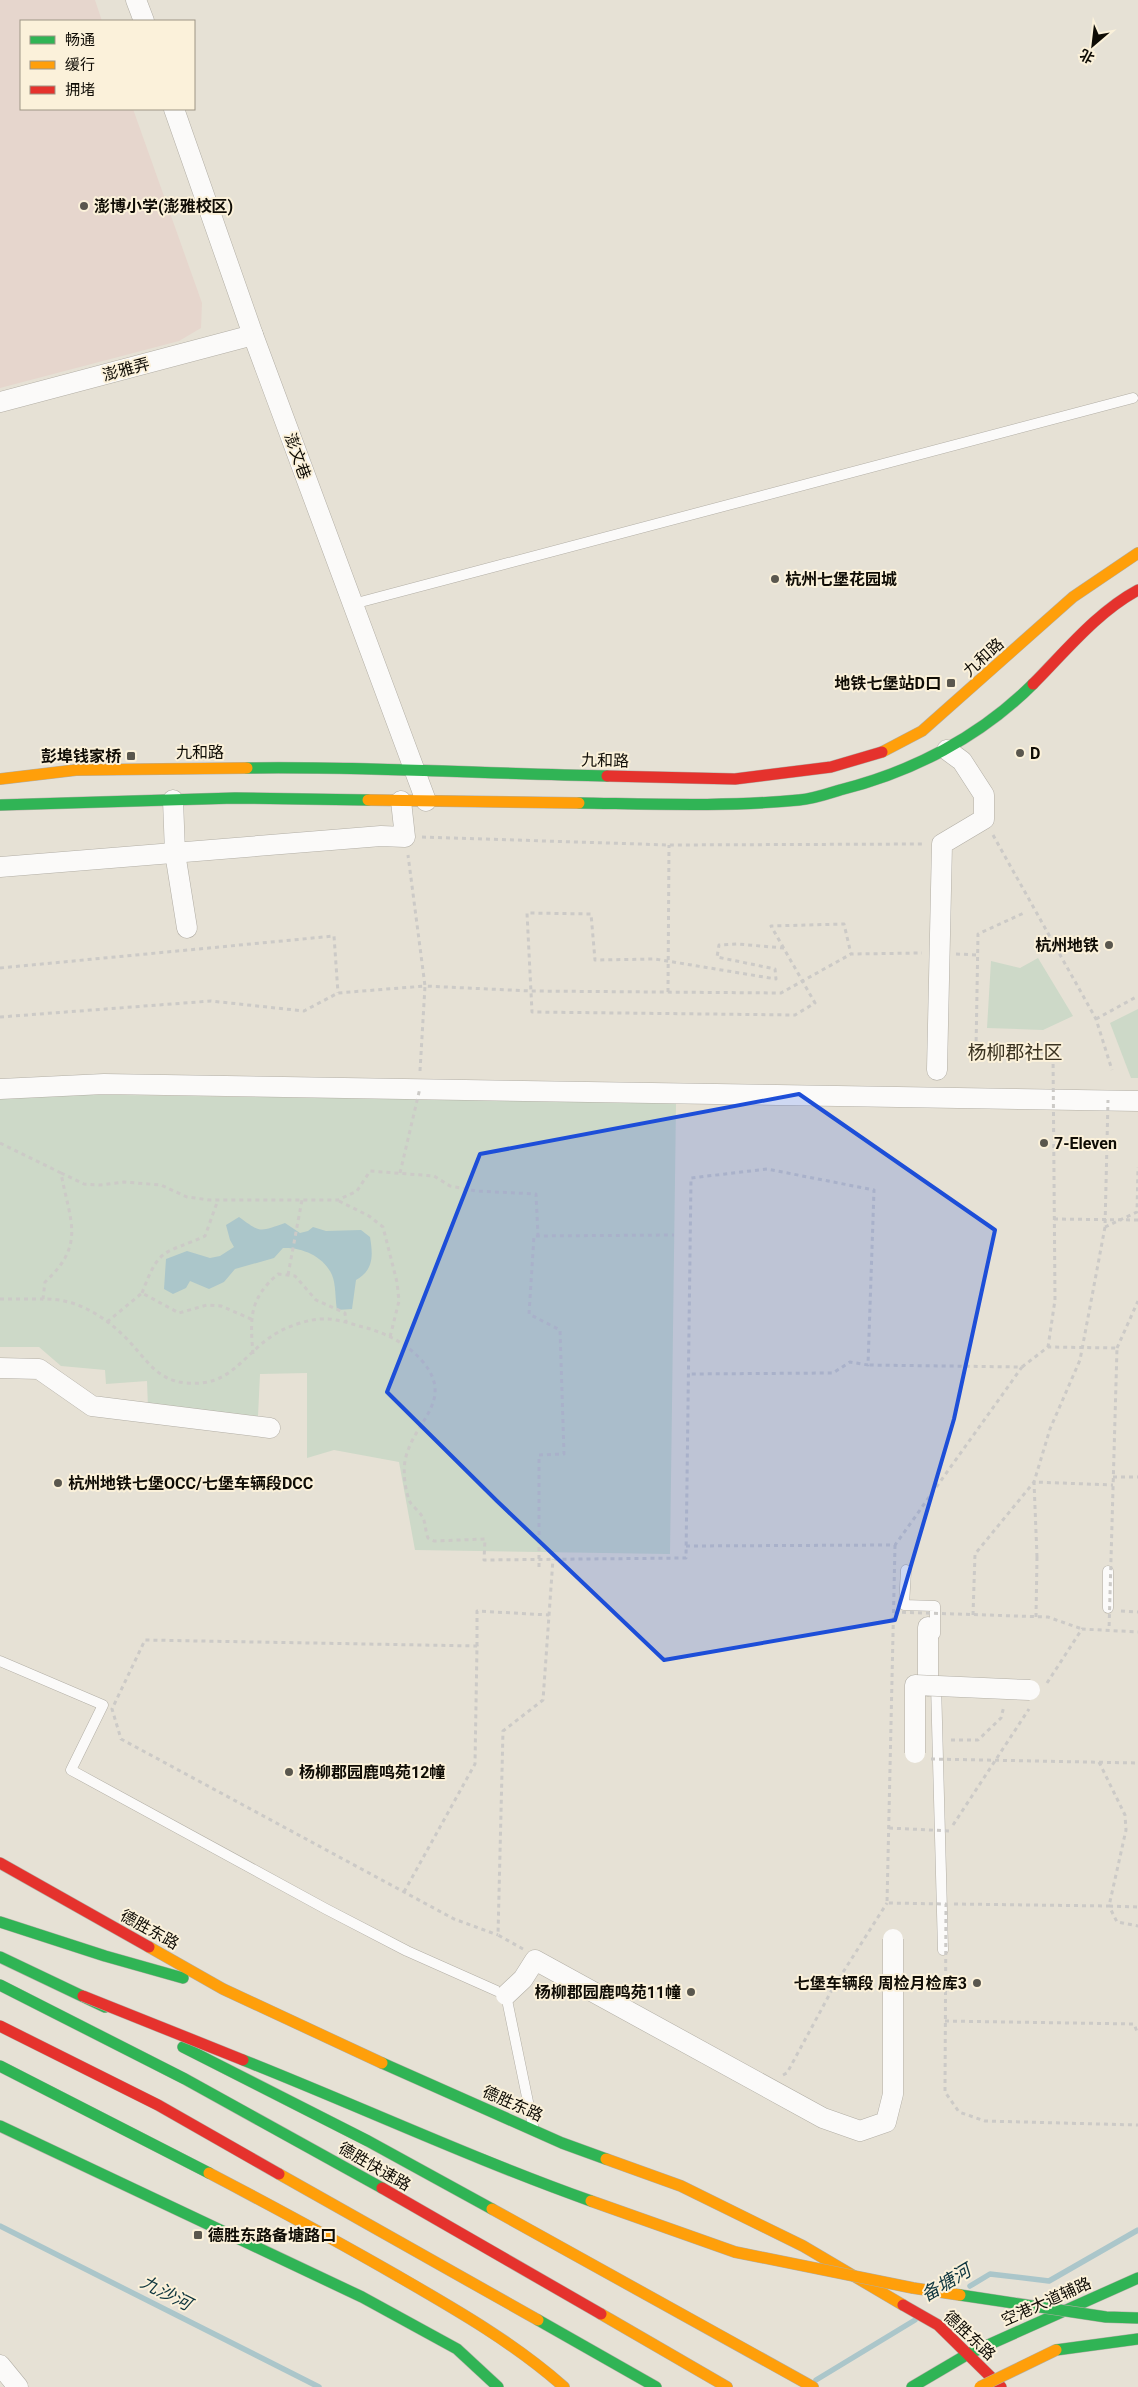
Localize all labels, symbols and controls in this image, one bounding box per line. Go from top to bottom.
legend [20,20,195,110]
north arrow [1068,20,1118,70]
text: 畅通 [65,31,95,49]
text: 北 [1077,46,1097,67]
text: 缓行 [65,56,95,74]
text: 拥堵 [65,81,95,99]
place label: 澎博小学(澎雅校区) [94,197,233,216]
marker: 澎博小学(澎雅校区) [78,200,90,212]
street label: 澎雅弄 [100,354,152,385]
street label: 澎文巷 [280,430,315,482]
place label: 杭州七堡花园城 [785,570,897,589]
marker: 杭州七堡花园城 [769,573,781,585]
street label: 九和路 [959,634,1008,680]
place label: 地铁七堡站D口 [835,674,941,693]
marker: 地铁七堡站D口 [945,677,957,689]
street label: 九和路 [176,743,224,762]
place label: D [1030,744,1040,763]
place label: 彭埠钱家桥 [41,747,122,766]
marker: D [1014,747,1026,759]
marker: 彭埠钱家桥 [125,750,137,762]
street label: 九和路 [581,751,629,770]
place label: 杭州地铁 [1035,936,1099,955]
marker: 杭州地铁 [1103,939,1115,951]
district label: 杨柳郡社区 [967,1041,1063,1064]
place label: 7-Eleven [1054,1134,1117,1153]
marker: 7-Eleven [1038,1137,1050,1149]
place label: 杭州地铁七堡OCC/七堡车辆段DCC [68,1474,313,1493]
marker: 杭州地铁七堡OCC/七堡车辆段DCC [52,1477,64,1489]
place label: 杨柳郡园鹿鸣苑12幢 [299,1763,445,1782]
marker: 杨柳郡园鹿鸣苑12幢 [283,1766,295,1778]
street label: 德胜东路 [117,1906,182,1953]
place label: 七堡车辆段 周检月检库3 [794,1974,967,1993]
marker: 七堡车辆段 周检月检库3 [971,1977,983,1989]
place label: 杨柳郡园鹿鸣苑11幢 [535,1983,681,2002]
marker: 杨柳郡园鹿鸣苑11幢 [685,1986,697,1998]
street label: 德胜东路 [480,2082,546,2125]
street label: 德胜快速路 [335,2138,414,2195]
place label: 德胜东路备塘路口 [208,2226,336,2245]
marker: 德胜东路备塘路口 [192,2229,204,2241]
water label: 备塘河 [917,2258,977,2305]
water label: 九沙河 [137,2271,198,2316]
street label: 空港大道辅路 [998,2273,1094,2330]
street label: 德胜东路 [940,2307,1000,2364]

